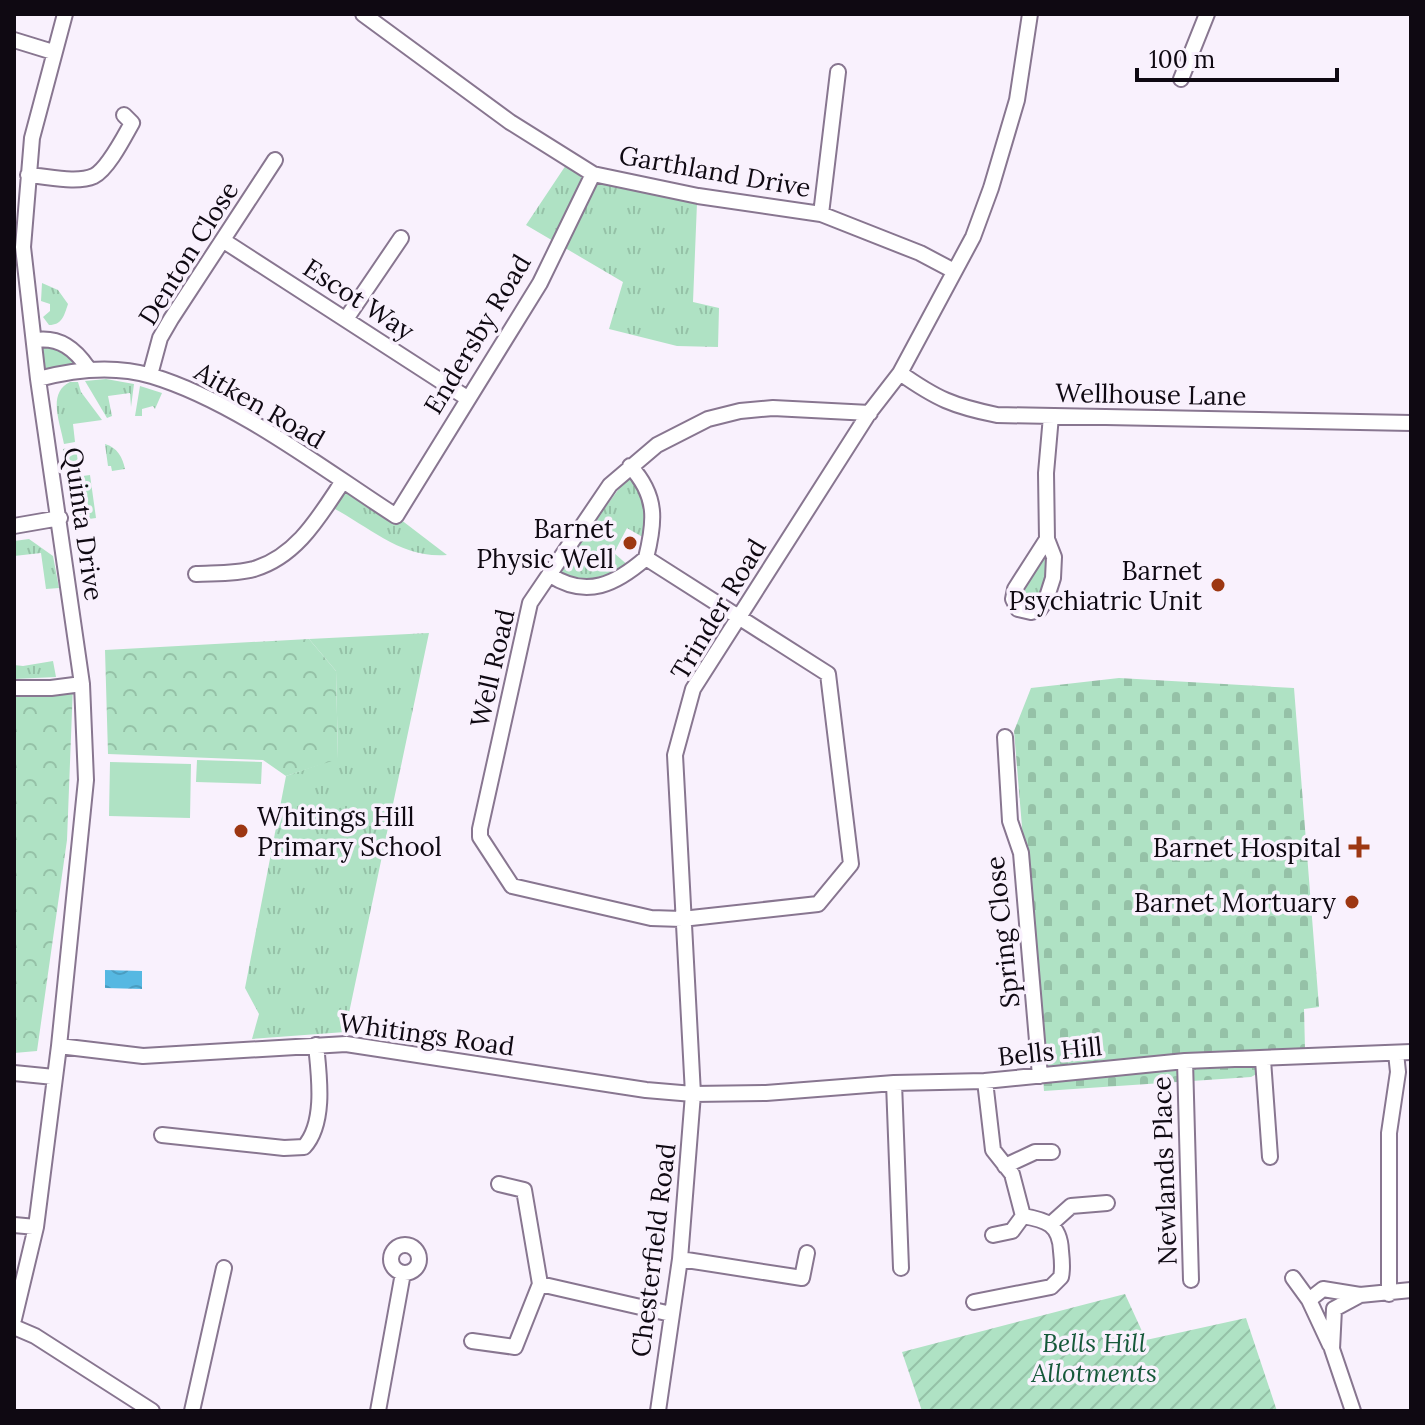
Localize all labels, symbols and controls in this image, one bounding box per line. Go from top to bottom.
scale bar [1137,32,1337,82]
text: 100 m [1149,44,1215,75]
street label: Garthland Drive [617,138,813,204]
street label: Denton Close [131,175,245,331]
street label: Endersby Road [416,248,538,420]
street label: Escot Way [297,251,421,347]
street label: Aitken Road [188,354,331,456]
street label: Wellhouse Lane [1055,376,1247,412]
street label: Quinta Drive [57,445,111,603]
place label: Barnet Physic Well [476,512,614,575]
street label: Trinder Road [663,533,773,685]
marker: Barnet Physic Well [621,534,639,552]
place label: Barnet Psychiatric Unit [1009,554,1202,617]
marker: Barnet Psychiatric Unit [1209,576,1227,594]
street label: Well Road [462,606,522,730]
place label: Whitings Hill Primary School [257,800,442,863]
marker: Whitings Hill Primary School [232,822,250,840]
place label: Barnet Hospital [1153,831,1341,864]
marker: Barnet Hospital [1348,836,1370,858]
street label: Spring Close [978,855,1026,1009]
place label: Barnet Mortuary [1134,886,1336,919]
marker: Barnet Mortuary [1343,893,1361,911]
street label: Whitings Road [337,1005,517,1063]
street label: Bells Hill [996,1029,1104,1073]
street label: Newlands Place [1144,1076,1184,1266]
street label: Chesterfield Road [624,1141,682,1359]
park label: Bells Hill Allotments [1030,1326,1157,1389]

